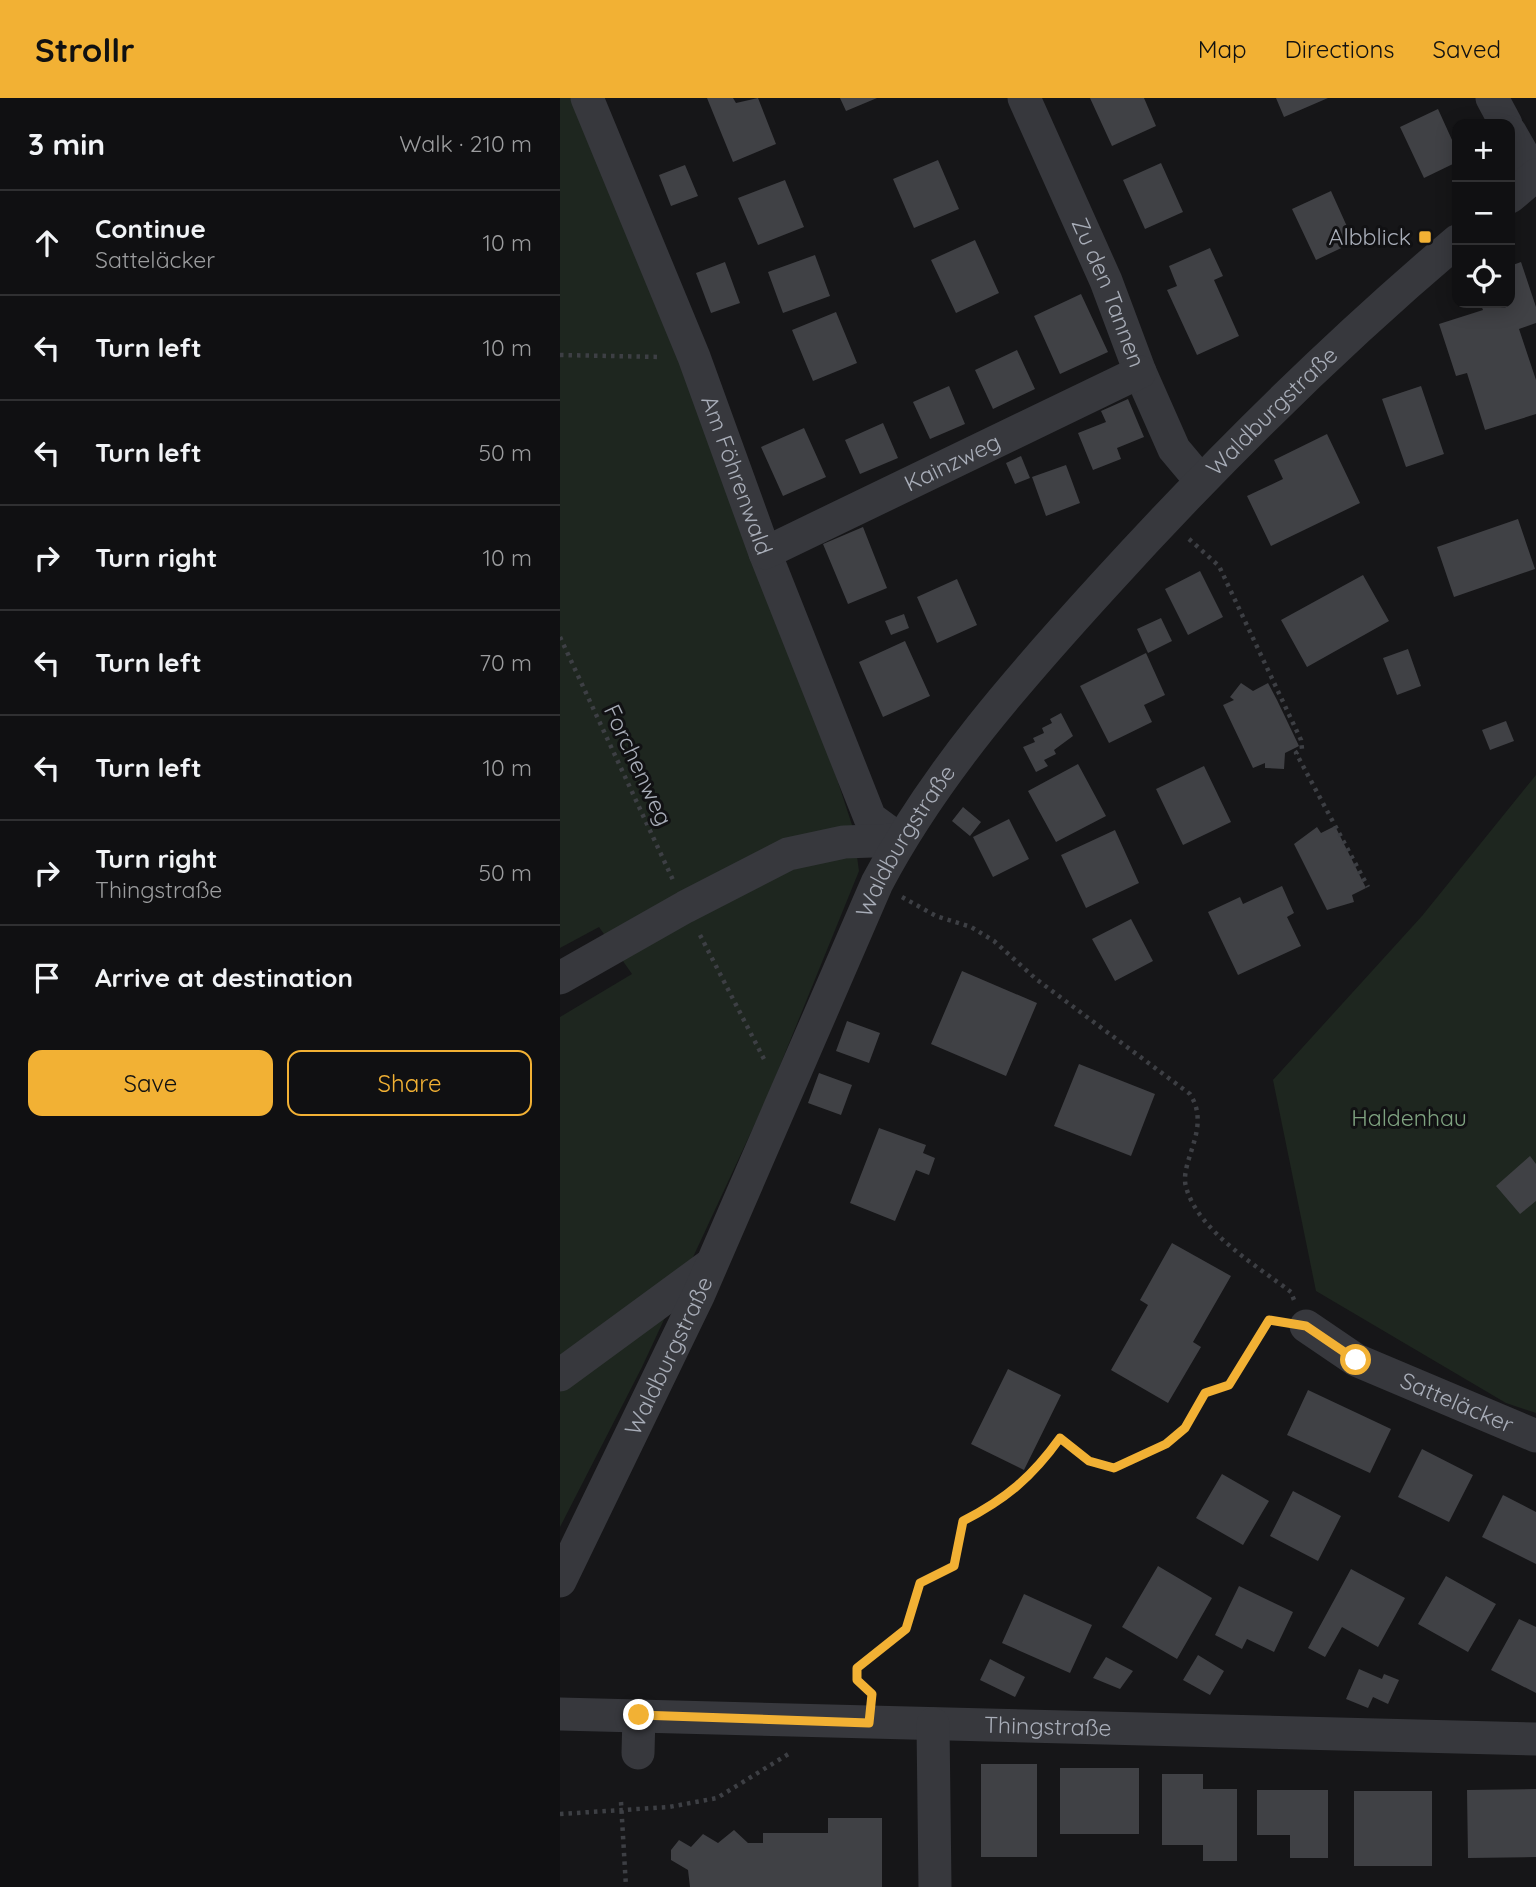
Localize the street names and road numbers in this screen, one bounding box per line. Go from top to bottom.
street label: Zu den Tannen [1065,213,1152,371]
street label: Waldburgstraße [1200,340,1343,482]
street label: Am Föhrenwald [695,392,779,559]
street label: Kainzweg [899,427,1005,498]
street label: Forchenweg [598,699,679,830]
street label: Waldburgstraße [849,759,961,922]
street label: Waldburgstraße [618,1272,719,1440]
street label: Satteläcker [1396,1365,1518,1439]
street label: Thingstraße [984,1710,1112,1742]

